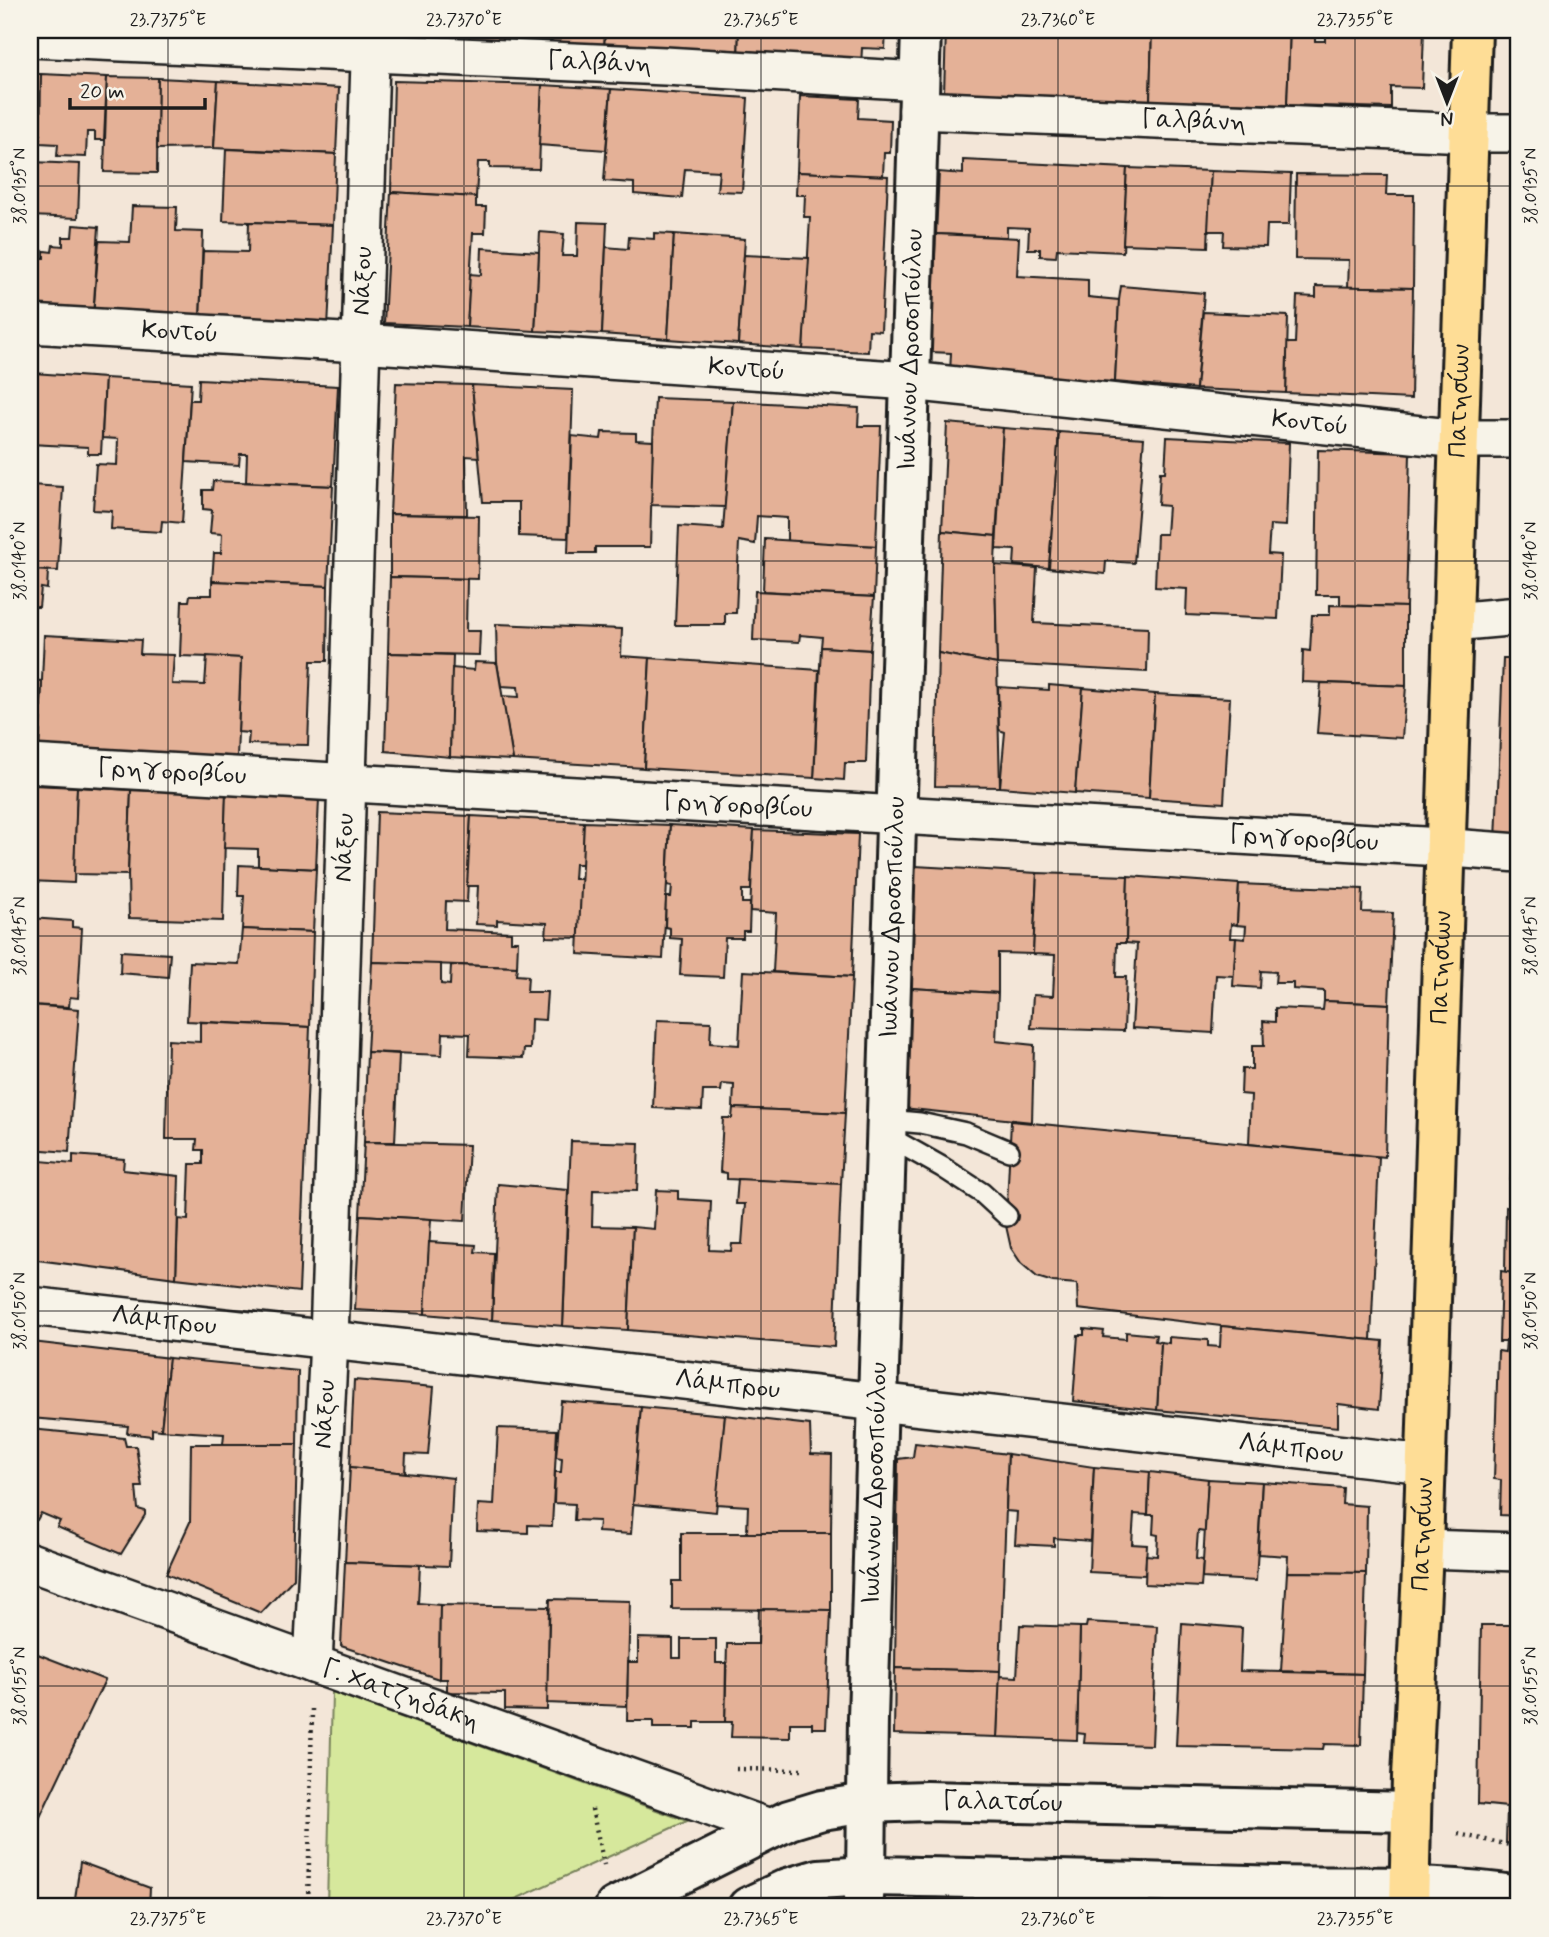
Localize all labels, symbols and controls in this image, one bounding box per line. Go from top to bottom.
text: 23.7375°E [130,8,206,32]
text: 23.7370°E [426,8,502,32]
text: 23.7365°E [723,8,799,32]
text: 23.7360°E [1021,8,1095,32]
text: 23.7355°E [1317,8,1393,32]
street label: Γαλβάνη [546,44,653,82]
scale bar [70,66,205,110]
north arrow [1412,66,1482,136]
text: 20 m [80,78,125,106]
street label: Γαλβάνη [1141,102,1247,141]
text: N [1441,105,1453,130]
text: 38.0135°N [8,148,32,224]
text: 38.0135°N [1519,148,1543,224]
street label: Ιωάννου Δροσοπούλου [890,228,932,472]
street label: Νάξου [345,246,381,316]
street label: Κοντού [140,313,219,352]
street label: Πατησίων [1441,343,1479,459]
street label: Κοντού [707,350,786,389]
street label: Κοντού [1270,402,1350,444]
text: 38.0140°N [8,522,32,600]
text: 38.0140°N [1519,522,1543,600]
street label: Γρηγοροβίου [96,751,247,794]
street label: Γρηγοροβίου [662,784,813,827]
street label: Ιωάννου Δροσοπούλου [872,796,914,1039]
street label: Νάξου [327,813,363,883]
street label: Γρηγοροβίου [1228,818,1379,860]
text: 38.0145°N [8,896,32,976]
text: 38.0145°N [1519,896,1543,976]
street label: Πατησίων [1423,910,1461,1025]
text: 38.0150°N [8,1272,32,1350]
text: 38.0150°N [1519,1272,1543,1350]
street label: Λάμπρου [110,1298,218,1344]
street label: Λάμπρου [673,1362,782,1408]
street label: Ιωάννου Δροσοπούλου [855,1362,896,1605]
street label: Νάξου [307,1379,344,1450]
street label: Λάμπρου [1237,1426,1345,1472]
street label: Πατησίων [1404,1477,1442,1592]
text: 38.0155°N [8,1647,32,1725]
text: 38.0155°N [1519,1647,1543,1725]
street label: Γ. Χατζηδάκη [317,1651,484,1739]
street label: Γαλατσίου [942,1784,1063,1821]
text: 23.7375°E [130,1907,206,1931]
text: 23.7370°E [426,1907,502,1931]
text: 23.7365°E [723,1907,799,1931]
text: 23.7360°E [1021,1907,1095,1931]
text: 23.7355°E [1317,1907,1393,1931]

